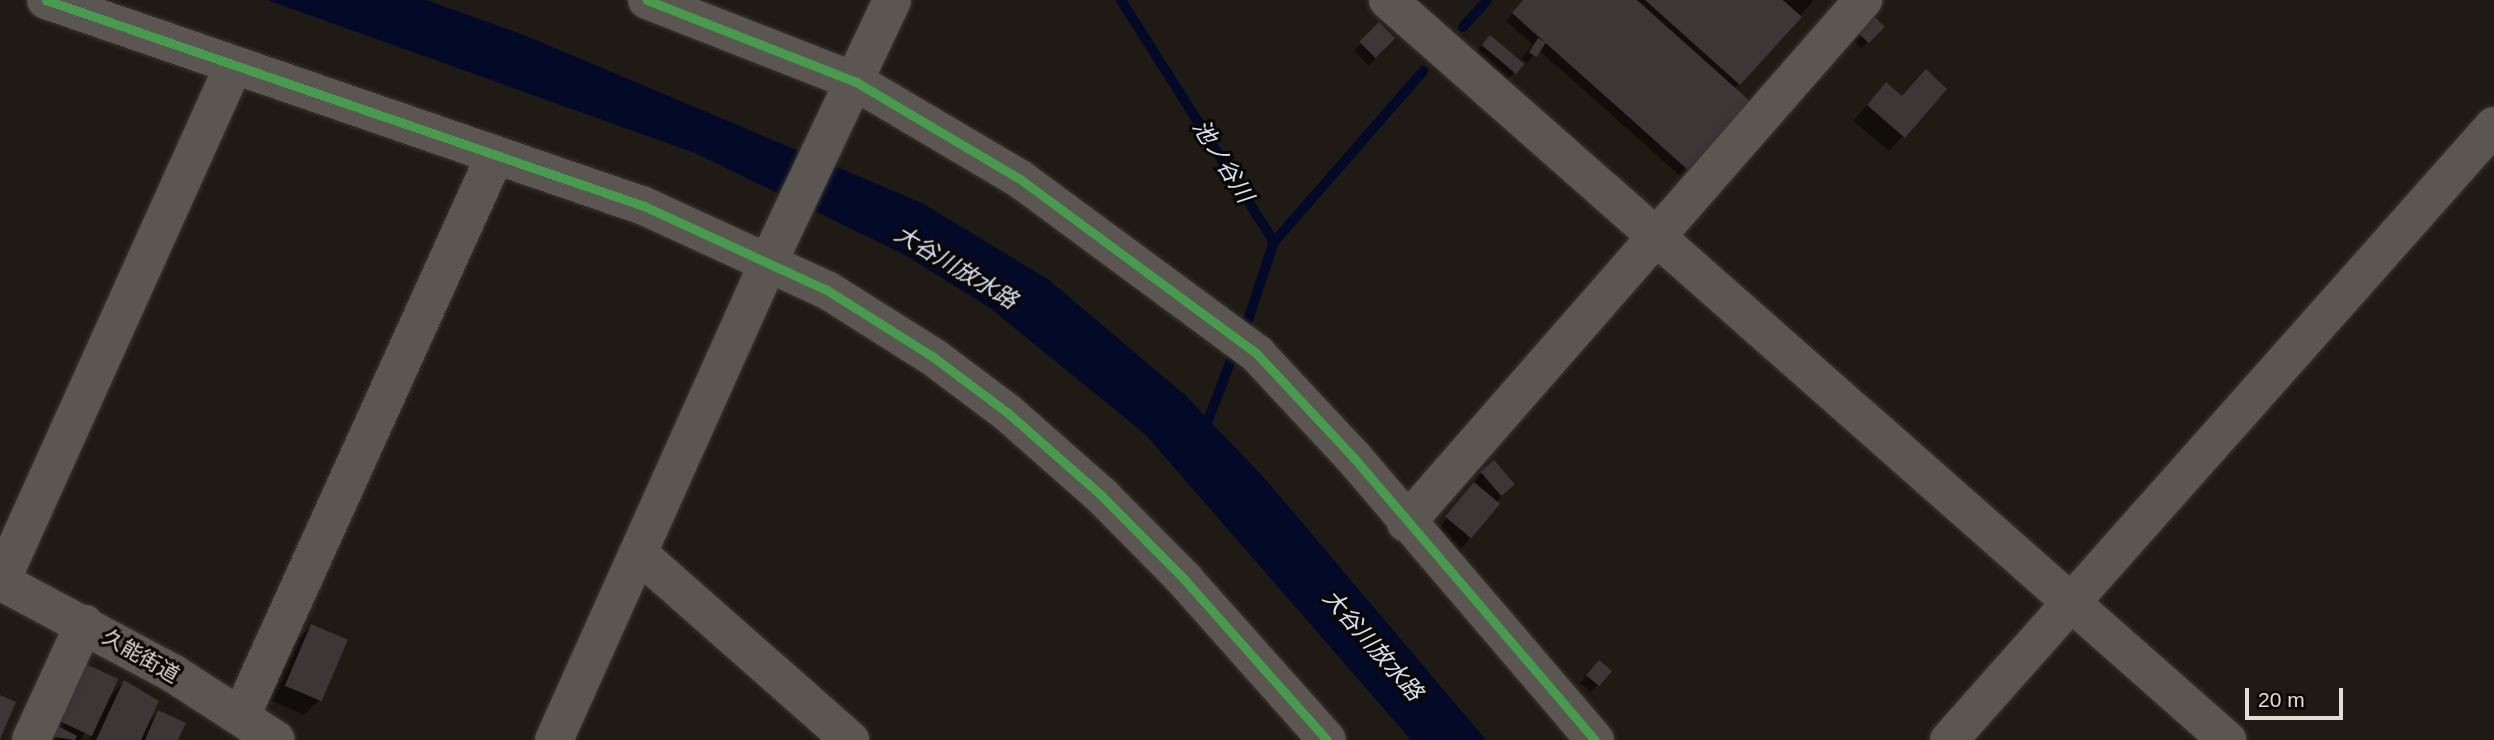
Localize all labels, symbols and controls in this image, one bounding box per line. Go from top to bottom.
water label: 池ノ谷川 [1187,115,1259,207]
water label: 大谷川放水路 [890,220,1022,314]
water label: 大谷川放水路 [1317,584,1429,706]
street label: 久能街道 [98,624,184,688]
scale bar [2249,674,2347,718]
text: 20 m [2258,688,2305,711]

